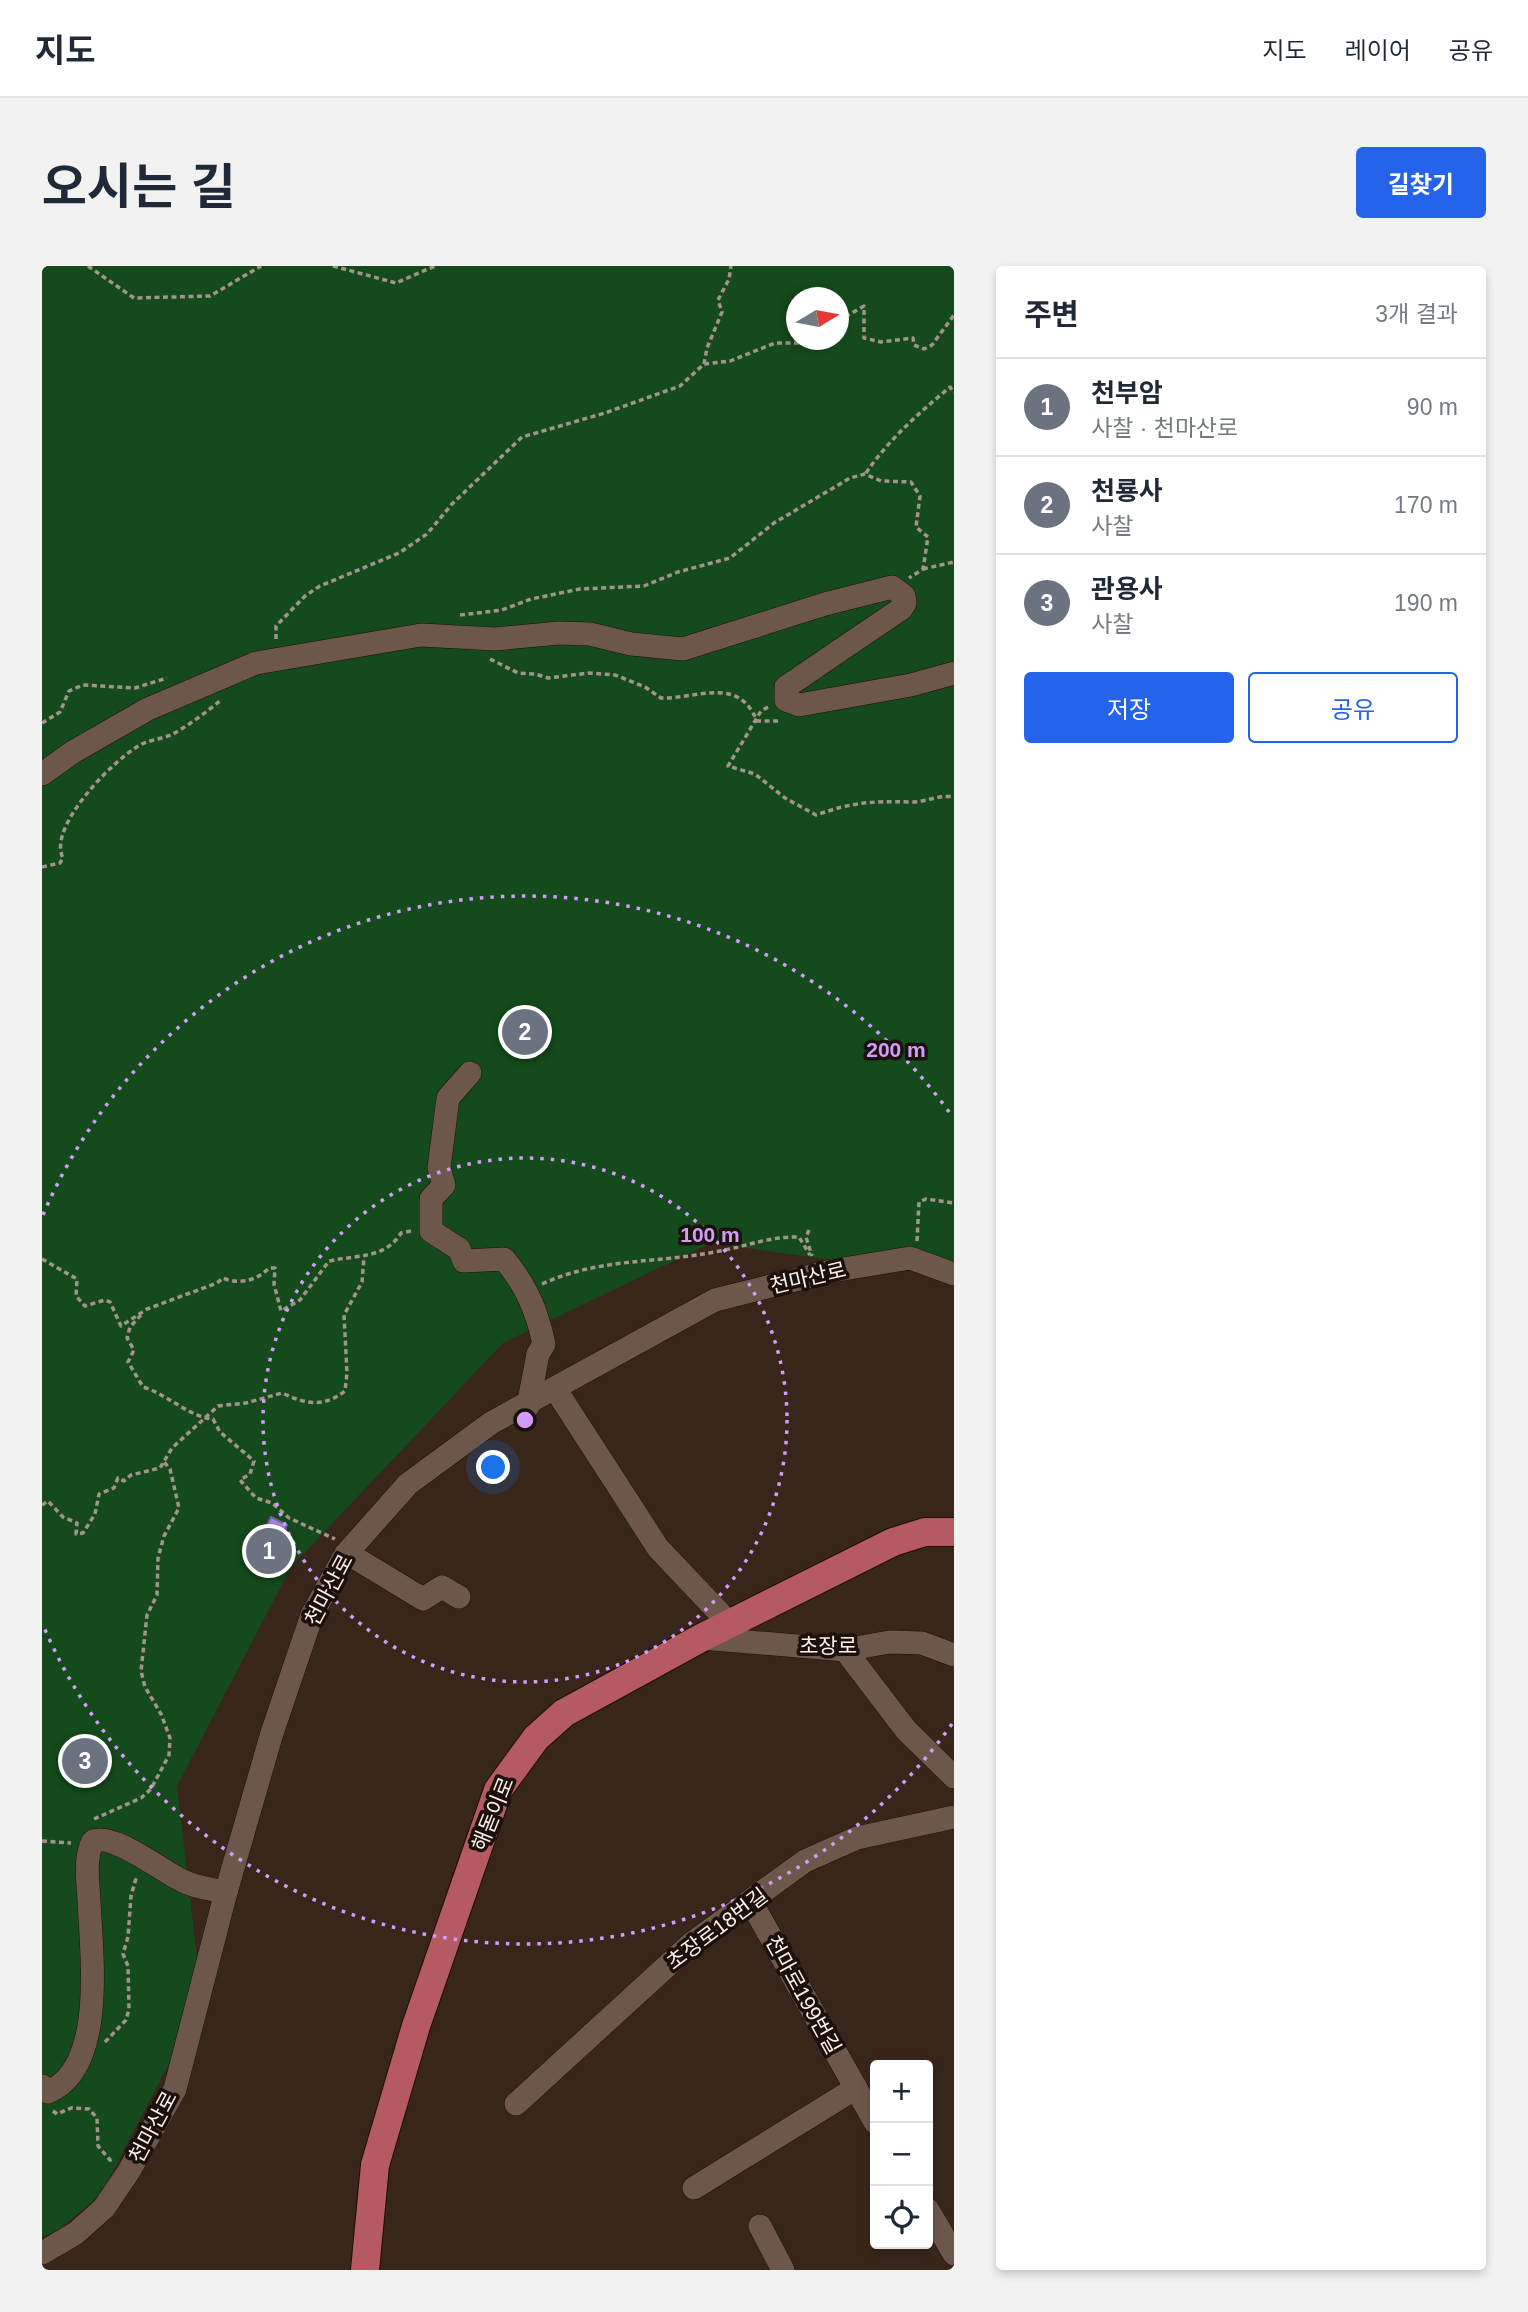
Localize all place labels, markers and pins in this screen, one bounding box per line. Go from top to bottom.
pin: 2 [502,1006,548,1058]
centre of rings [513,1408,537,1432]
pin: 1 [246,1525,292,1577]
pin: 3 [62,1735,108,1787]

